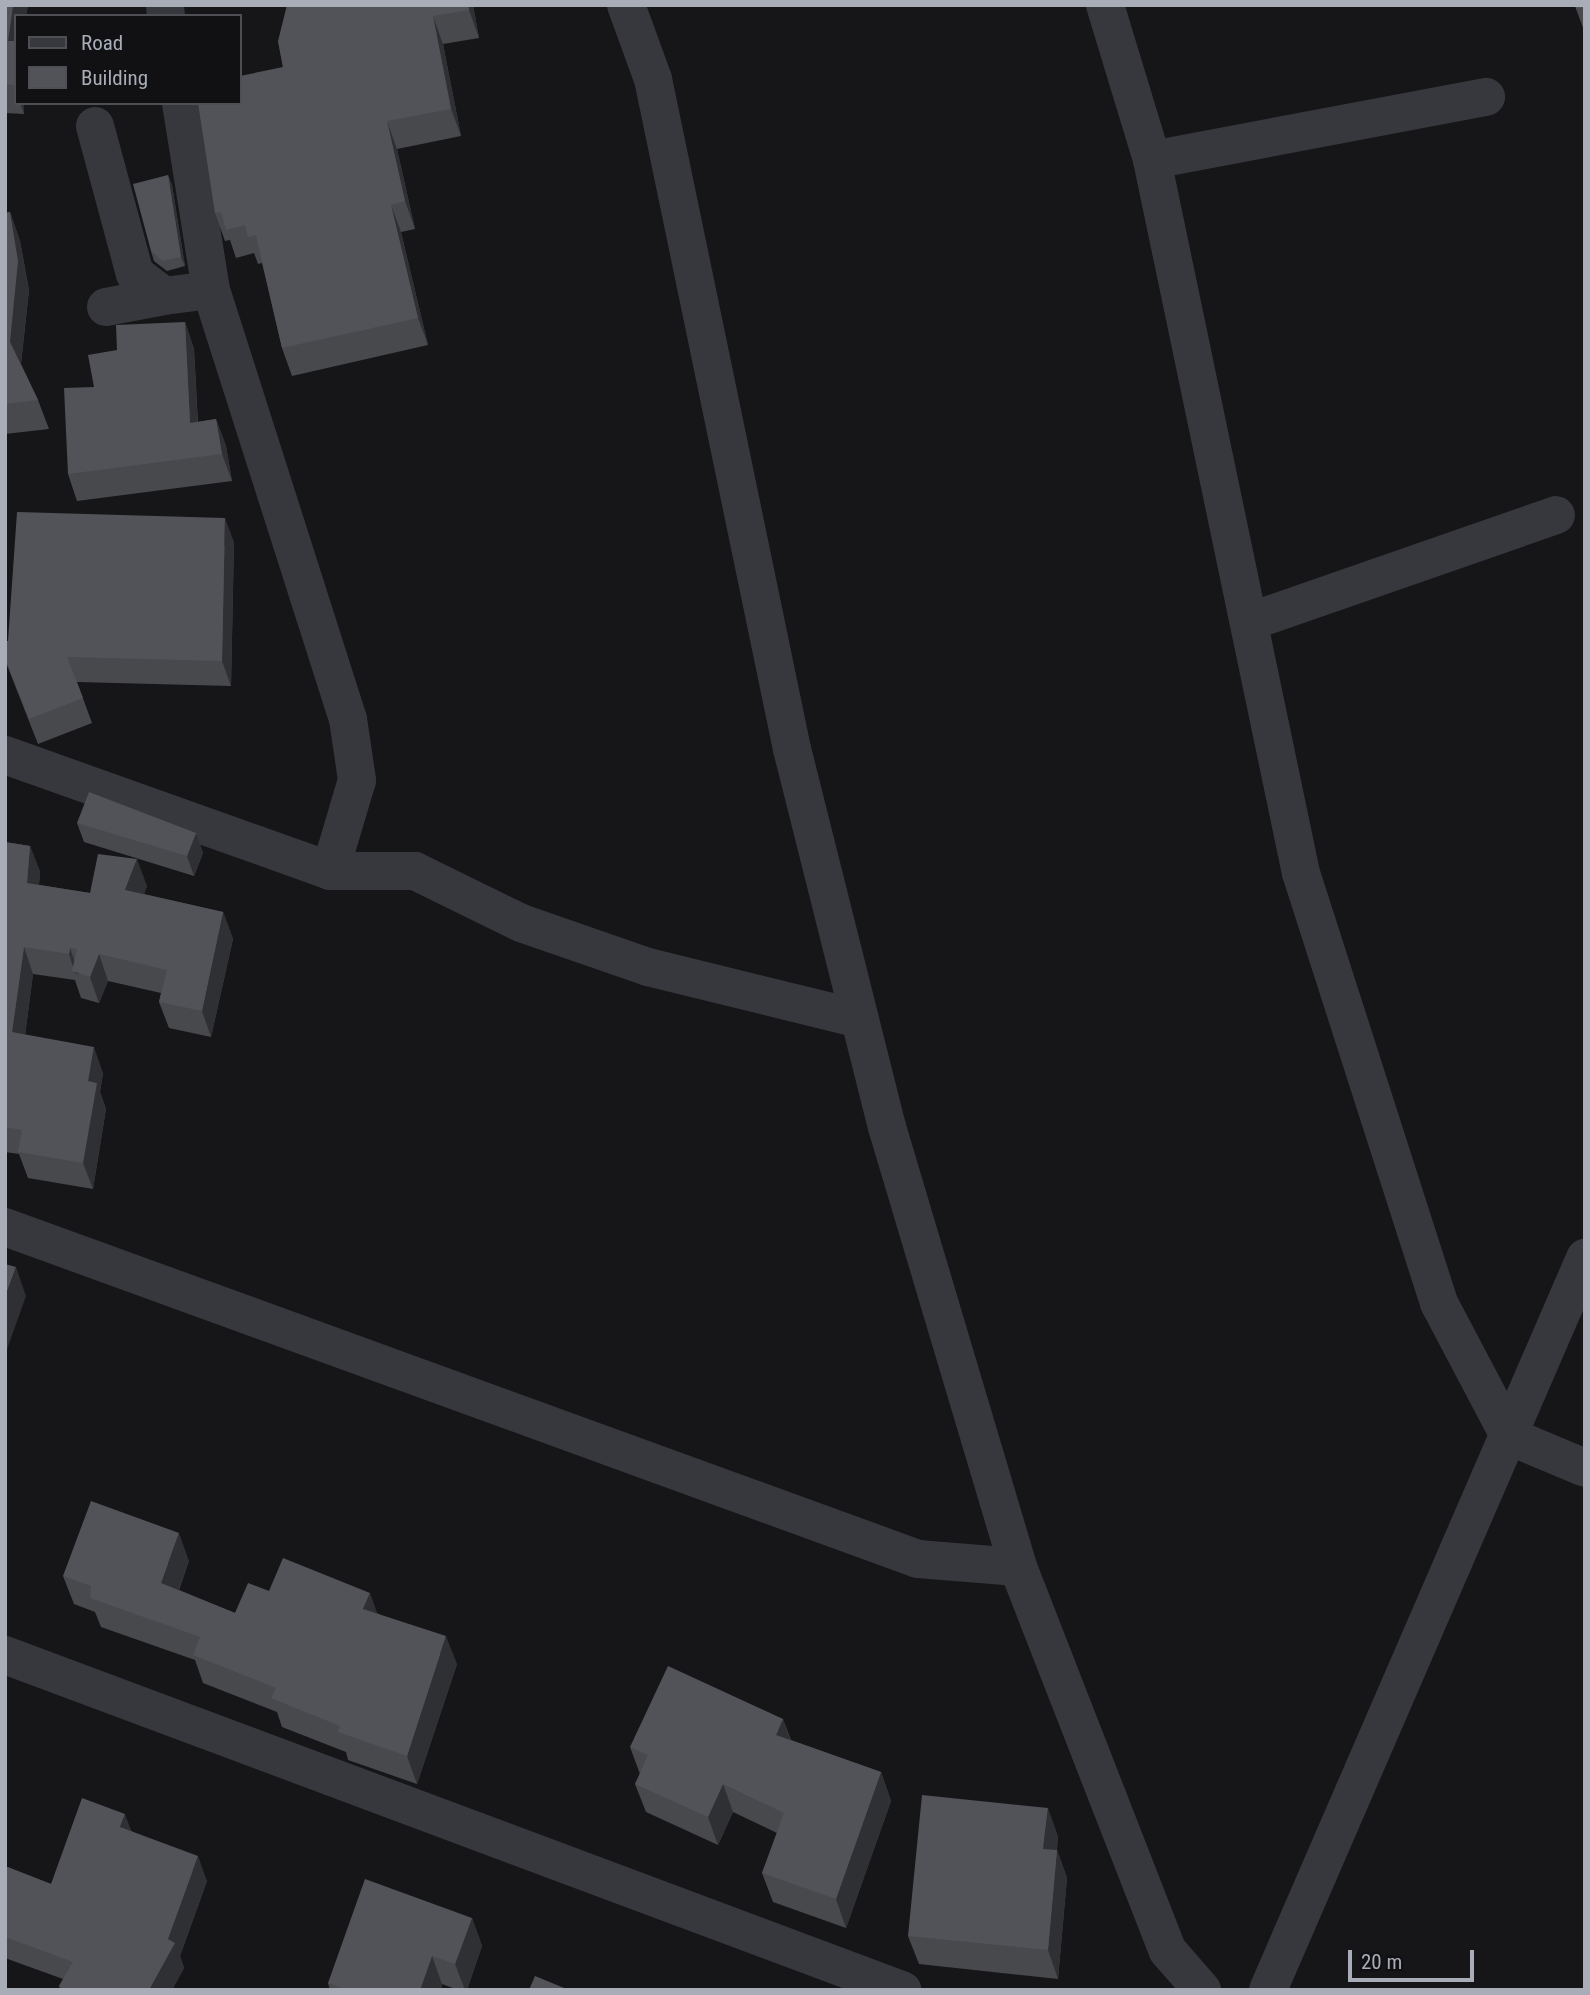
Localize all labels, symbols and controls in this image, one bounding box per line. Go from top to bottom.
legend [14,14,242,105]
text: Road [81,31,123,55]
text: Building [81,66,148,90]
scale bar [1352,1936,1478,1980]
text: 20 m [1361,1950,1402,1974]

